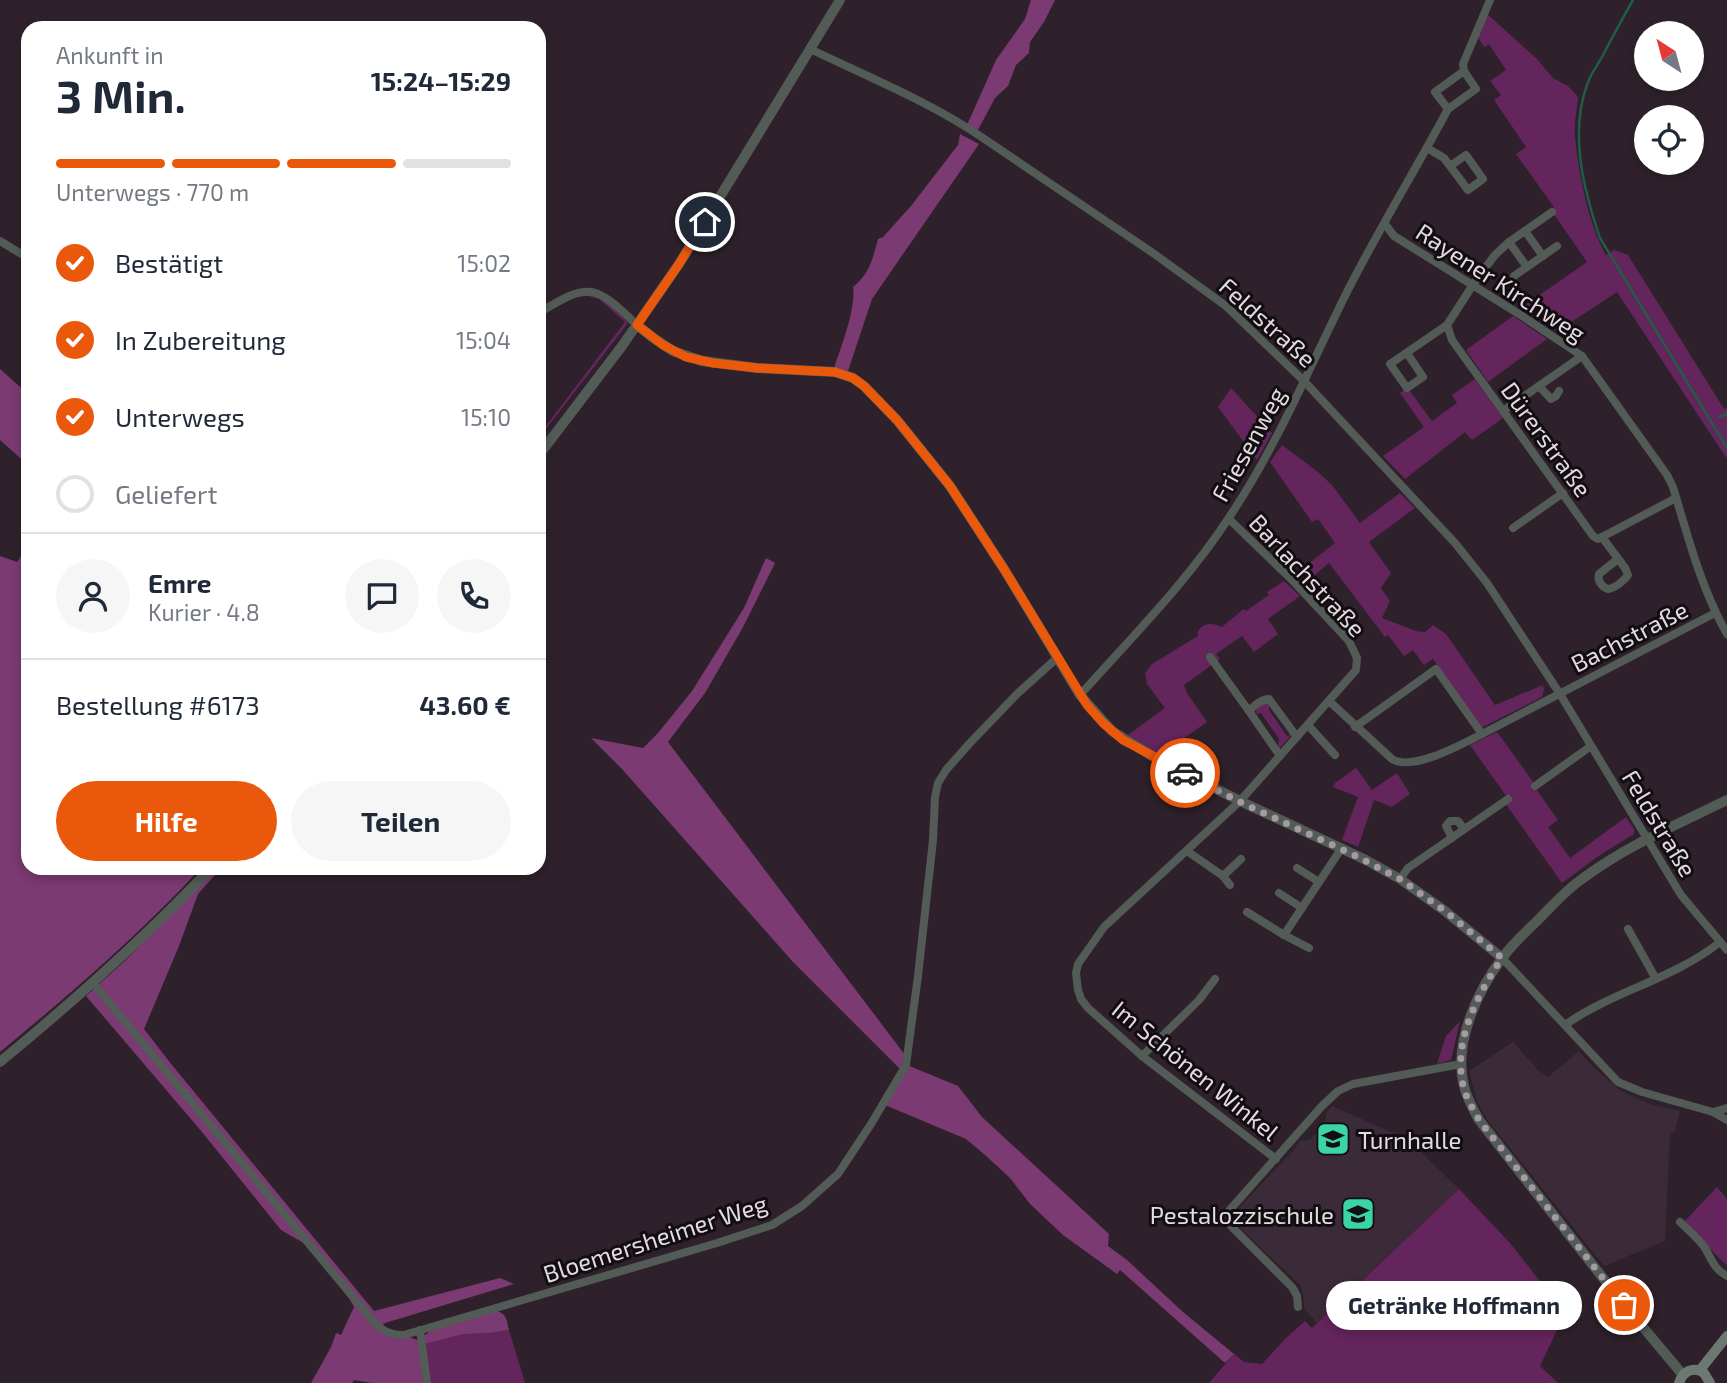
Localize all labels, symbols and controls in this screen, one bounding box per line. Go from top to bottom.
north arrow [1634,21,1704,91]
map controls [1634,21,1704,175]
text: Ankunft in [56,41,164,69]
text: 15:24–15:29 [371,65,511,96]
text: 3 Min. [56,67,186,122]
button: locate [1634,105,1704,175]
text: Unterwegs · 770 m [56,178,249,206]
pin [675,192,735,252]
icon: home [686,203,724,241]
street label: Rayener Kirchweg [1411,216,1591,348]
icon: check [56,244,94,282]
text: Bestätigt [115,247,223,278]
text: 15:02 [457,249,511,277]
street label: Feldstraße [1214,271,1322,373]
icon: check [56,321,94,359]
text: In Zubereitung [115,324,286,355]
text: 15:04 [456,326,511,354]
street label: Dürerstraße [1496,376,1598,502]
street label: Friesenweg [1205,382,1291,506]
icon: check [56,398,94,436]
text: Unterwegs [115,401,245,432]
text: 15:10 [461,403,511,431]
text: Geliefert [115,478,217,509]
street label: Barlachstraße [1244,508,1372,642]
button: person [56,559,130,633]
button: chat [345,559,419,633]
button: phone [437,559,511,633]
text: Emre [148,567,211,598]
street label: Bachstraße [1566,594,1692,678]
text: Kurier · 4.8 [148,598,260,626]
text: Bestellung #6173 [56,689,260,720]
text: 43.60 € [419,689,511,720]
courier [1150,738,1220,808]
icon: car [1166,754,1204,792]
street label: Feldstraße [1617,764,1703,882]
button: Hilfe [56,781,277,861]
button: Teilen [291,781,511,861]
street label: Im Schönen Winkel [1107,994,1285,1146]
school or university icon: Turnhalle [1314,1120,1352,1158]
place label: Turnhalle [1358,1125,1461,1154]
street label: Bloemersheimer Weg [539,1188,771,1288]
school or university icon: Pestalozzischule [1339,1195,1377,1233]
place label: Pestalozzischule [1150,1200,1334,1229]
pin [1594,1275,1654,1335]
callout: Getränke Hoffmann [1326,1280,1582,1330]
icon: bag [1605,1286,1643,1324]
text: Getränke Hoffmann [1348,1291,1560,1319]

